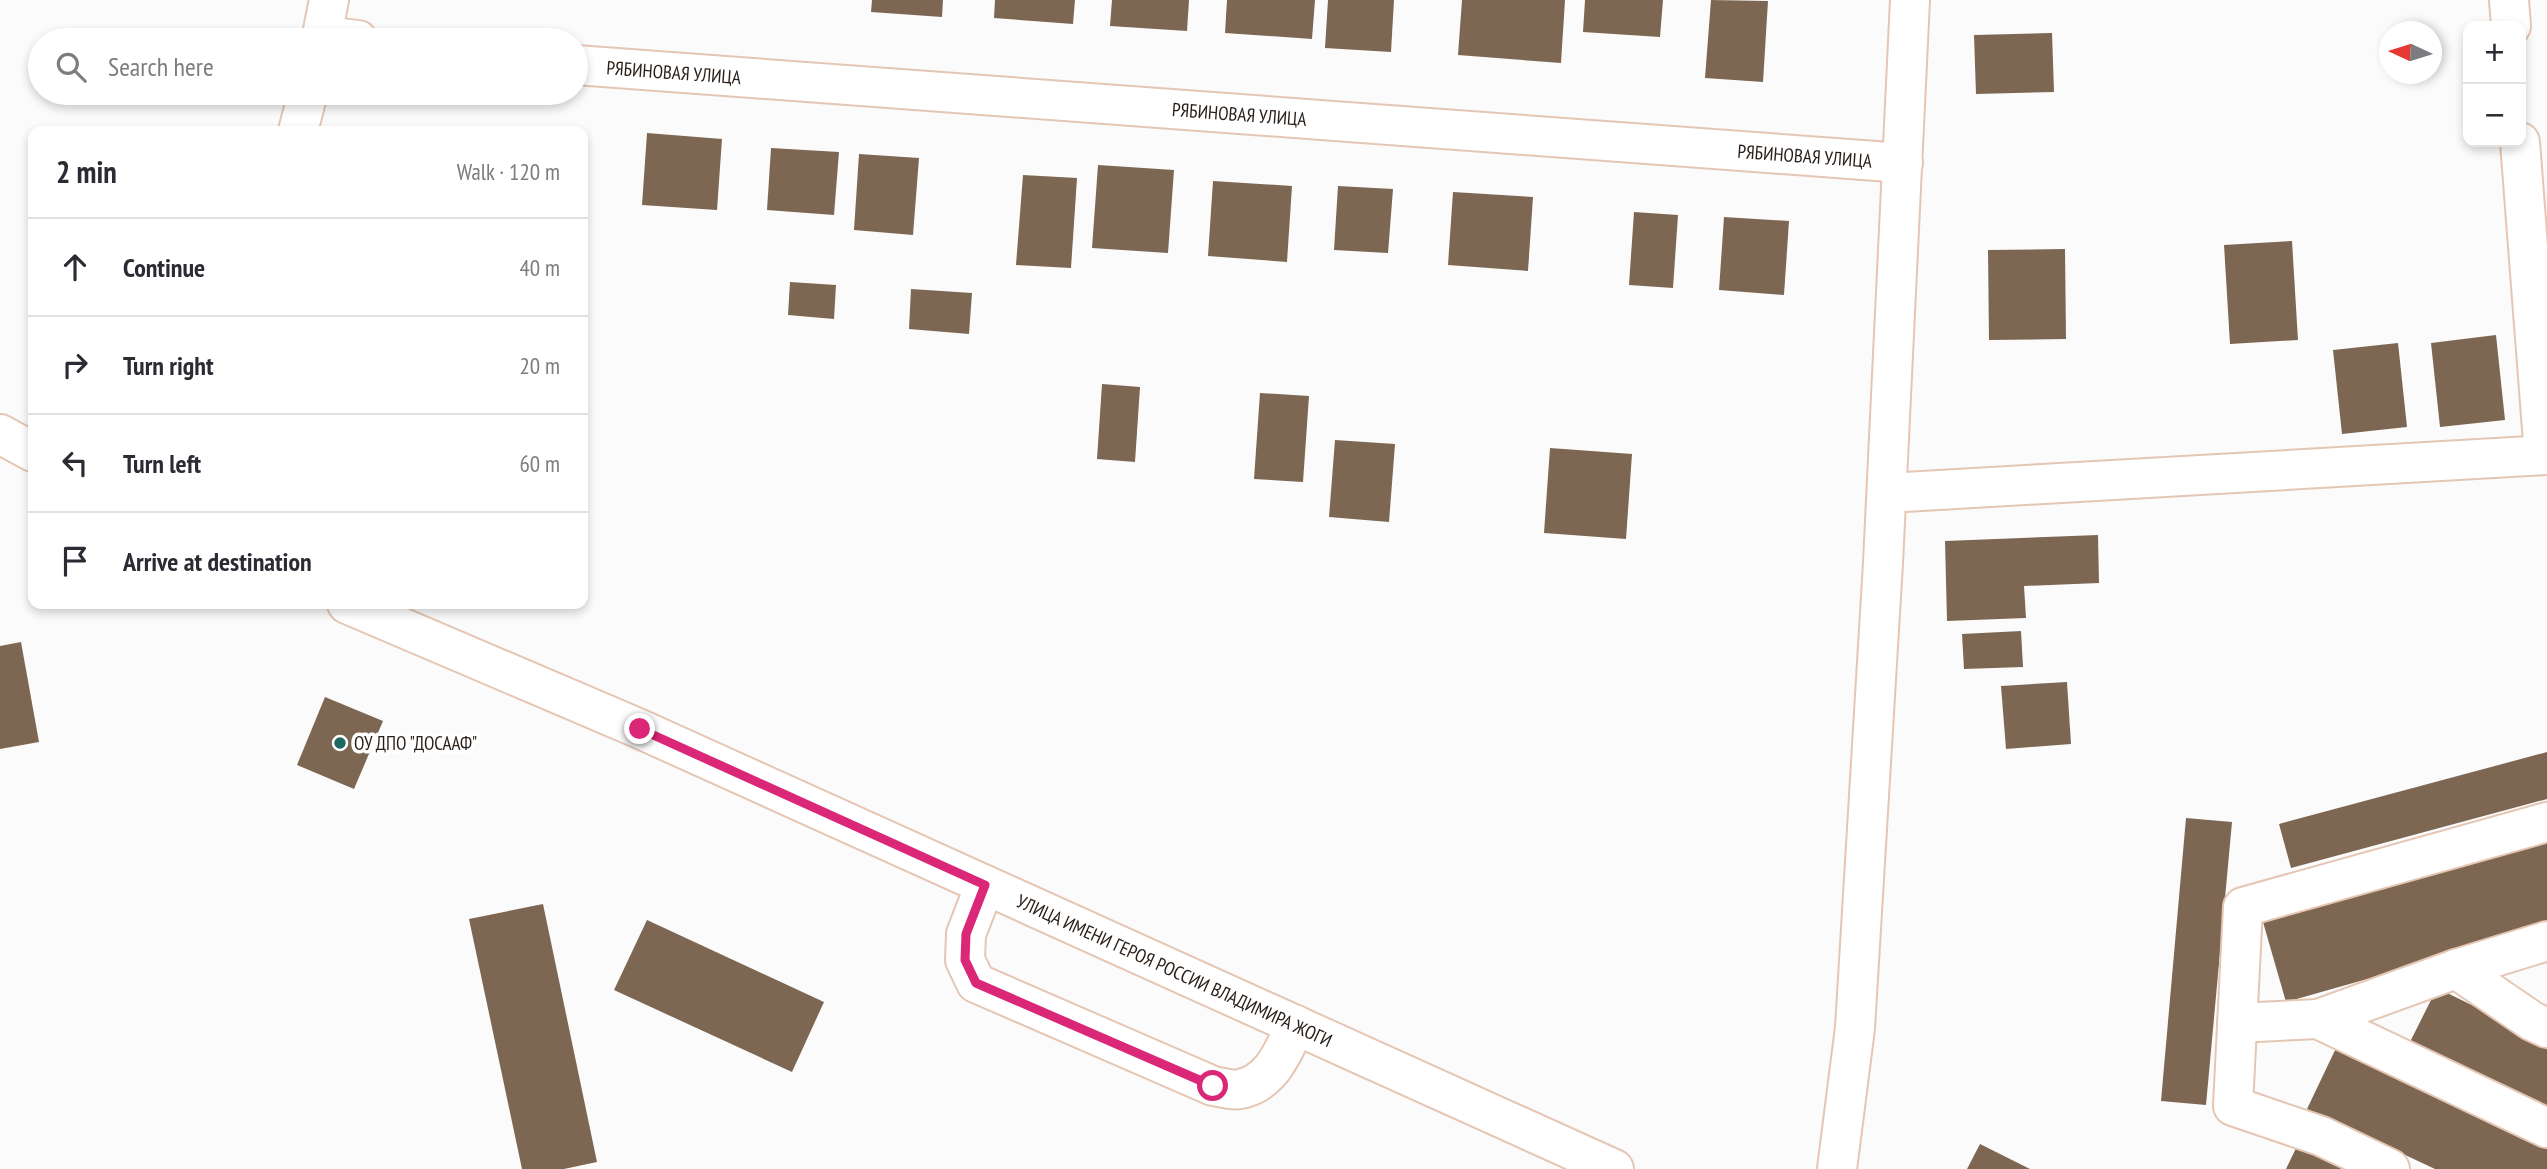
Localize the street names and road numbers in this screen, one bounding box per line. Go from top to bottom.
street label: РЯБИНОВАЯ УЛИЦА [606,55,742,89]
street label: РЯБИНОВАЯ УЛИЦА [1171,97,1307,131]
street label: РЯБИНОВАЯ УЛИЦА [1737,139,1873,173]
street label: УЛИЦА ИМЕНИ ГЕРОЯ РОССИИ ВЛАДИМИРА ЖОГИ [1013,889,1336,1052]

